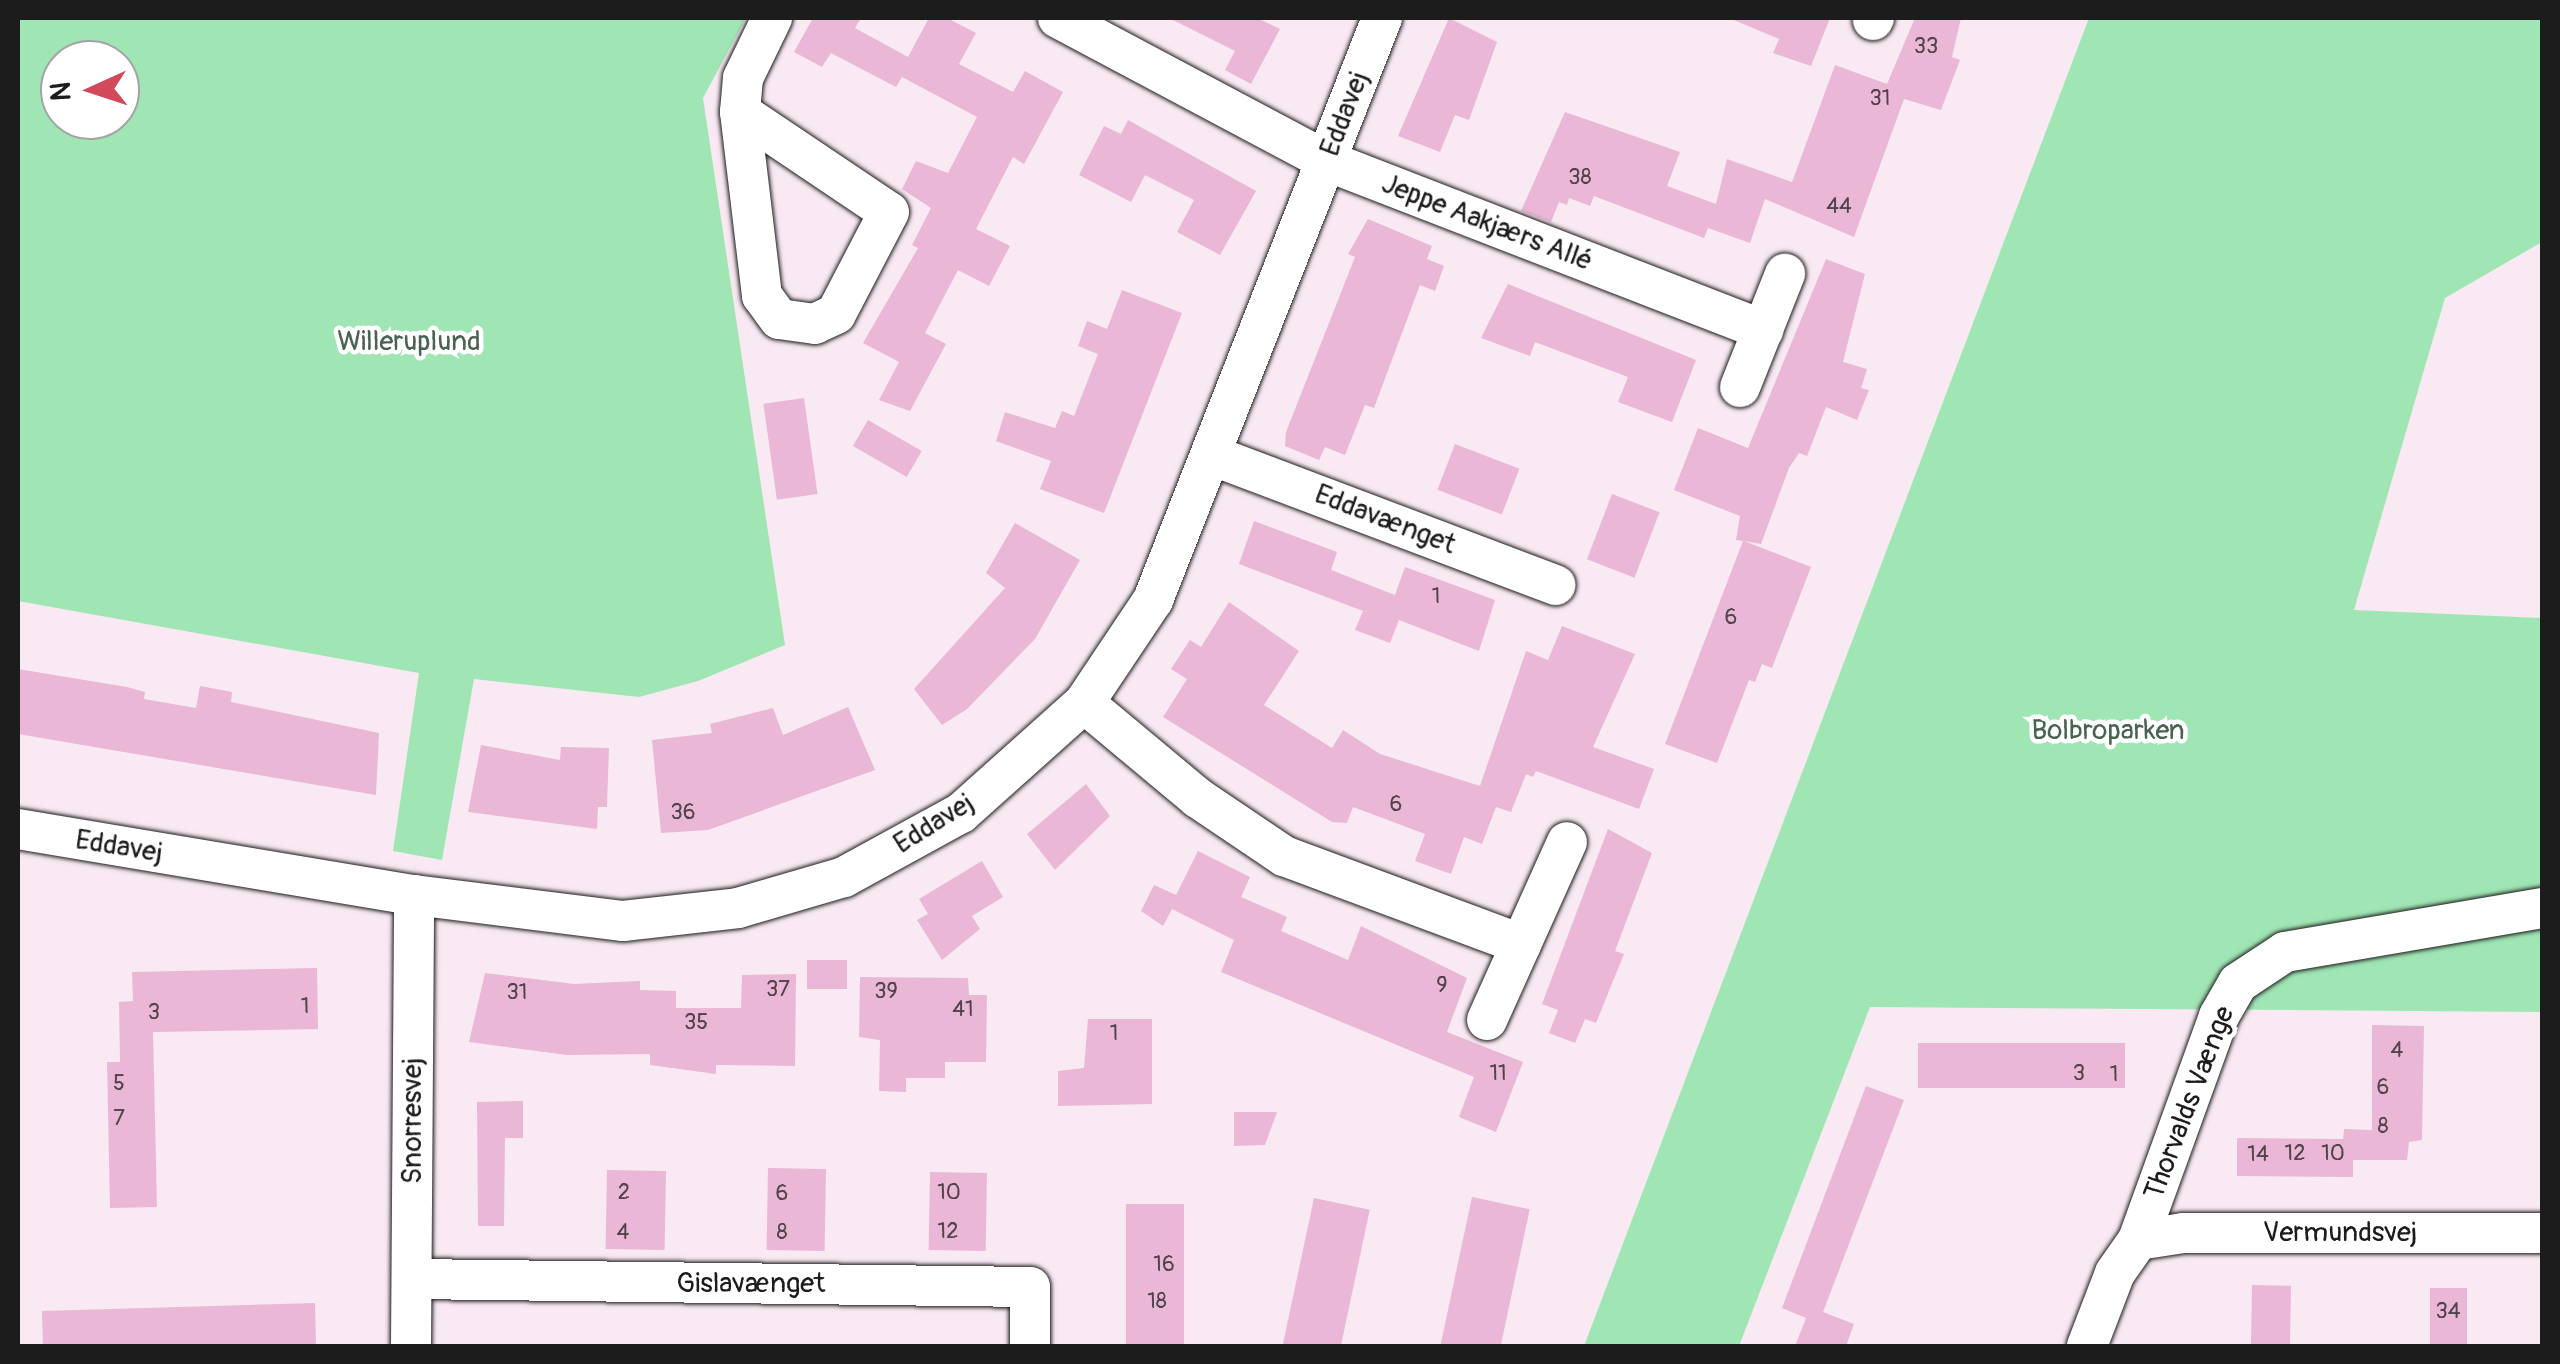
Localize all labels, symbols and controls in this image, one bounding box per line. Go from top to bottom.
house number: 33 [1914,34,1938,60]
north arrow [40,40,140,140]
street label: Eddavej [1314,67,1376,161]
text: N [44,81,80,102]
house number: 31 [1870,86,1890,112]
house number: 38 [1568,165,1592,191]
street label: Jeppe Aakjærs Allé [1377,167,1597,279]
house number: 44 [1826,194,1852,220]
park label: Willeruplund [337,325,481,359]
street label: Eddavænget [1310,478,1460,562]
house number: 1 [1432,584,1440,610]
house number: 6 [1725,605,1737,631]
park label: Bolbroparken [2031,714,2185,748]
street label: Eddavej [888,786,980,862]
house number: 6 [1390,792,1402,818]
house number: 36 [670,800,696,826]
street label: Eddavej [73,824,165,870]
house number: 9 [1436,973,1448,999]
house number: 37 [766,977,790,1003]
house number: 39 [874,979,898,1005]
house number: 31 [507,980,527,1006]
house number: 1 [301,994,309,1020]
house number: 41 [952,997,974,1023]
house number: 3 [148,1000,160,1026]
street label: Thorvalds Vænge [2138,1002,2242,1204]
house number: 35 [684,1010,708,1036]
house number: 1 [1110,1021,1118,1047]
house number: 4 [2391,1038,2403,1064]
street label: Snorresvej [396,1058,430,1184]
house number: 11 [1489,1061,1507,1087]
house number: 3 [2073,1061,2085,1087]
house number: 1 [2110,1062,2118,1088]
house number: 5 [113,1071,125,1097]
house number: 6 [2377,1075,2389,1101]
house number: 7 [113,1106,125,1132]
house number: 8 [2377,1114,2389,1140]
house number: 12 [2285,1141,2305,1167]
house number: 10 [2321,1141,2345,1167]
house number: 14 [2247,1142,2269,1168]
house number: 2 [618,1180,630,1206]
house number: 10 [937,1180,961,1206]
house number: 6 [776,1181,788,1207]
street label: Vermundsvej [2263,1216,2417,1250]
house number: 12 [938,1219,958,1245]
house number: 4 [617,1220,629,1246]
house number: 8 [776,1220,788,1246]
house number: 16 [1153,1252,1175,1278]
street label: Gislavænget [677,1267,825,1301]
house number: 18 [1147,1289,1167,1315]
house number: 34 [2435,1299,2461,1325]

